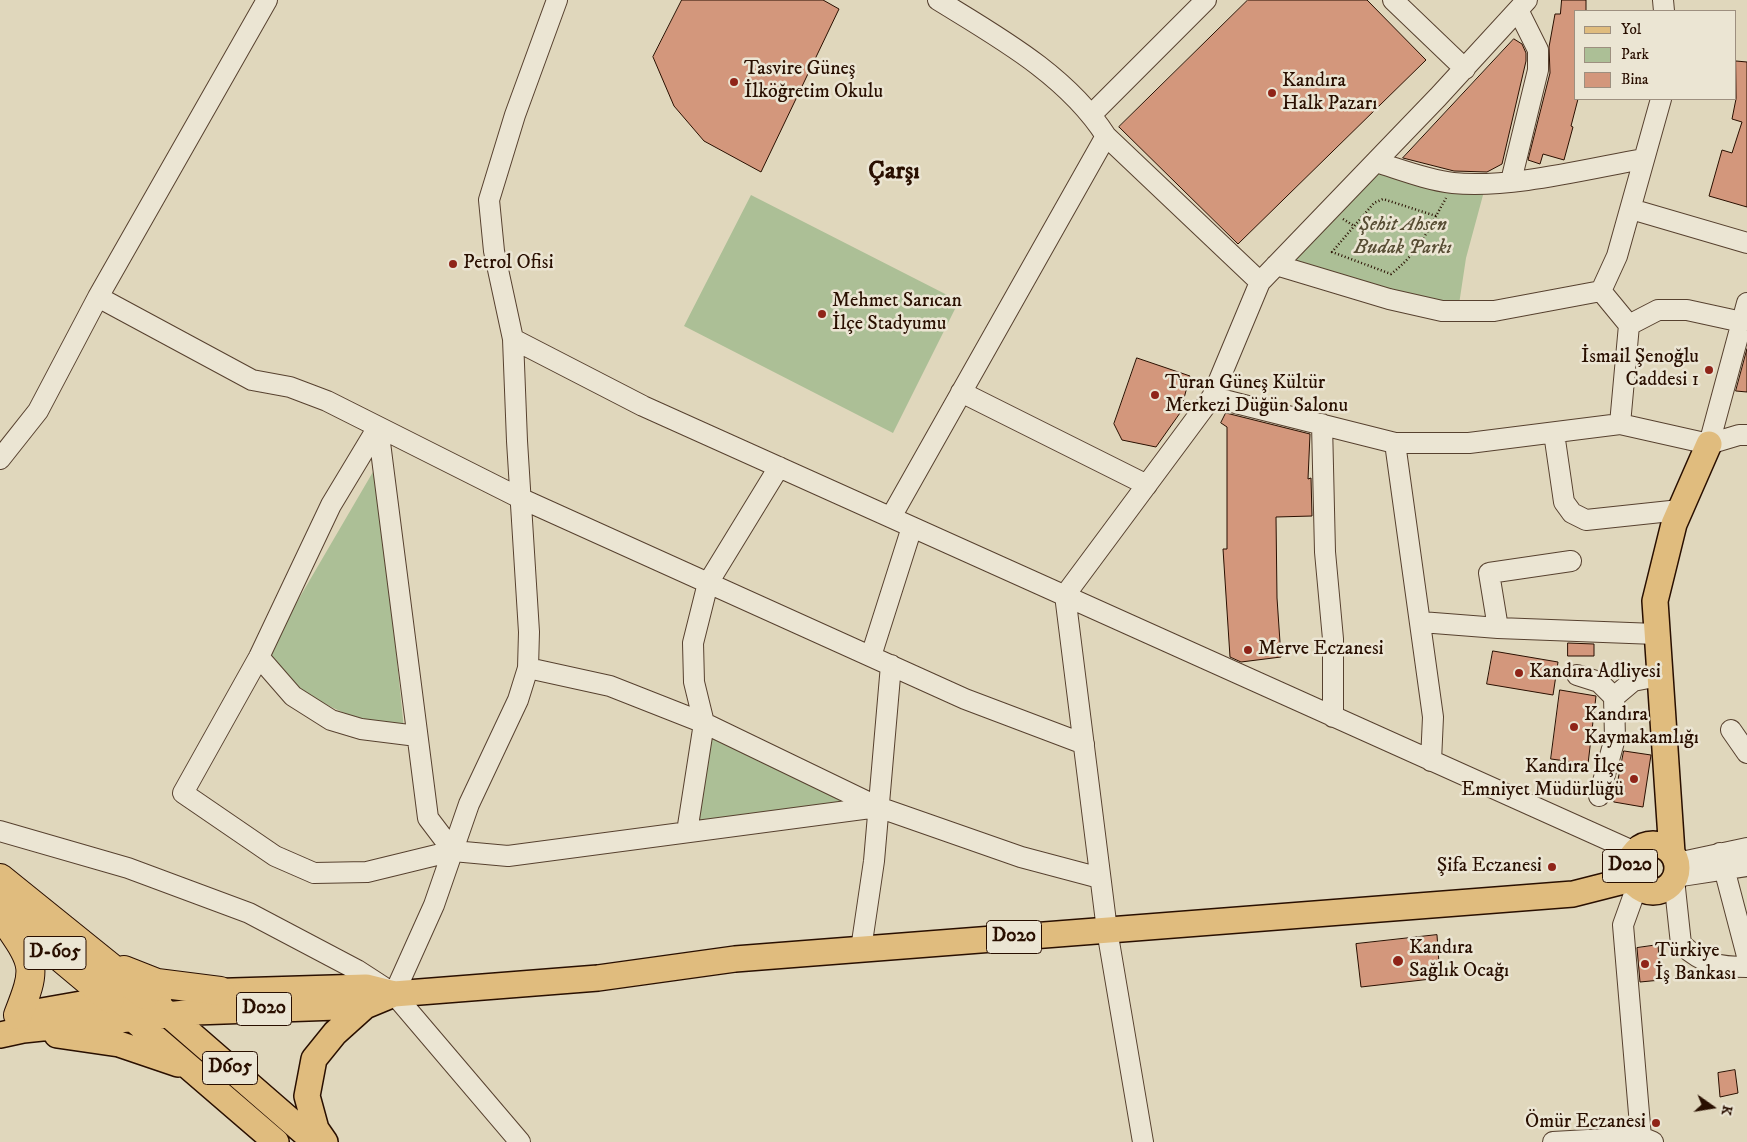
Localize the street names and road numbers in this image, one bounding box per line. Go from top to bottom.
road number: D020 [1602,849,1658,882]
road number: D020 [986,920,1042,954]
road number: D-605 [24,936,86,970]
road number: D020 [236,992,292,1026]
road number: D605 [202,1052,258,1084]

